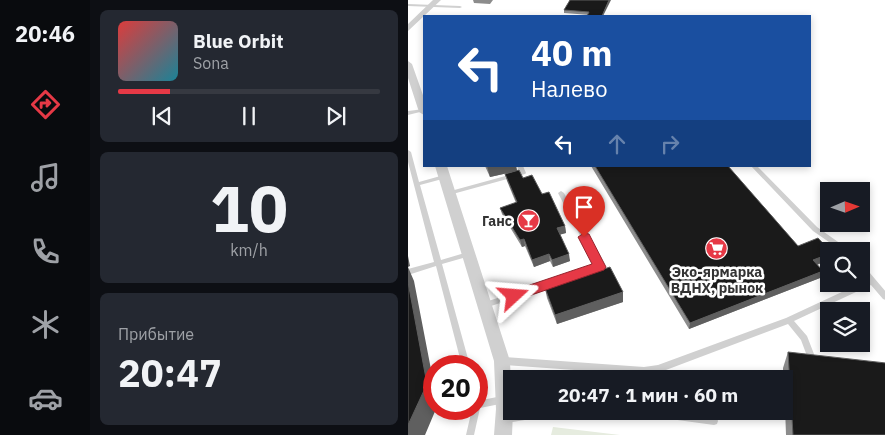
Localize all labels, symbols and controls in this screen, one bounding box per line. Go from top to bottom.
text: 20:46 [15,19,75,48]
text: Blue Orbit [193,29,283,53]
text: 40 m [531,30,613,76]
icon: left [448,35,513,100]
text: Sona [193,53,229,73]
text: Налево [531,74,608,103]
icon: directions [28,87,63,122]
icon: previous [148,102,176,130]
icon: pause [235,102,263,130]
icon: next [322,102,350,130]
icon: left [550,130,578,158]
icon: ahead [603,130,631,158]
icon: right [656,130,684,158]
icon: music [28,160,63,195]
text: 10 [210,165,288,250]
north arrow [820,182,870,232]
map controls [820,182,870,352]
pin [563,186,605,237]
icon: arrive [570,193,598,221]
bar icon: Ганс [516,209,540,233]
place label: Ганс [482,212,512,230]
icon: phone [28,234,63,269]
supermarket icon: Эко-ярмарка ВДНХ, рынок [705,237,729,261]
text: km/h [230,240,268,260]
button: search [820,242,870,292]
place label: Эко-ярмарка ВДНХ, рынок [671,263,763,297]
position arrow [487,269,539,321]
button: layers [820,302,870,352]
icon: climate [28,307,63,342]
text: Прибытие [118,324,194,344]
text: 20:47 [118,348,222,397]
speed limit sign: 20 [423,355,488,420]
icon: car [28,381,63,416]
text: 20:47 · 1 мин · 60 m [558,383,738,407]

